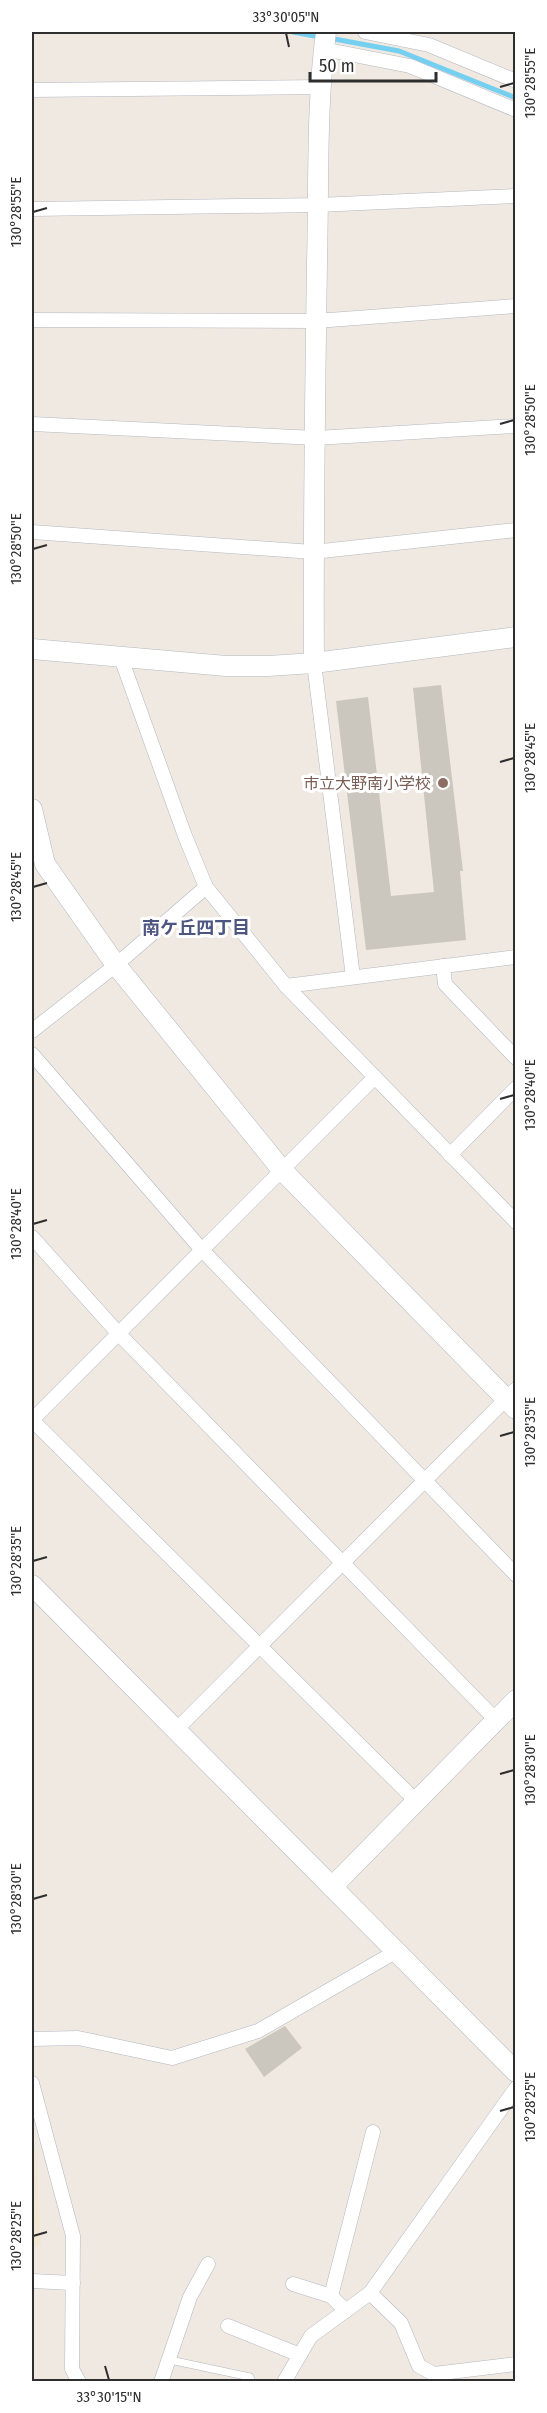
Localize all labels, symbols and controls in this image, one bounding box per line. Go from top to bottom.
text: 33°30'05"N [253,8,319,26]
scale bar [310,45,436,83]
text: 130°28'55"E [521,48,539,118]
text: 50 m [319,55,355,77]
text: 130°28'55"E [7,177,25,247]
text: 130°28'50"E [521,384,539,456]
text: 130°28'50"E [7,513,25,585]
text: 130°28'45"E [521,723,539,793]
place label: 市立大野南小学校 [303,774,431,793]
marker: 市立大野南小学校 [436,776,450,790]
text: 130°28'45"E [7,852,25,922]
district label: 南ケ丘四丁目 [142,917,250,939]
text: 130°28'40"E [521,1059,539,1131]
text: 130°28'40"E [7,1188,25,1260]
text: 130°28'35"E [521,1397,539,1467]
text: 130°28'35"E [7,1526,25,1596]
text: 130°28'30"E [521,1734,539,1806]
text: 130°28'30"E [7,1863,25,1935]
text: 130°28'25"E [521,2072,539,2142]
text: 130°28'25"E [7,2201,25,2271]
text: 33°30'15"N [76,2388,142,2406]

